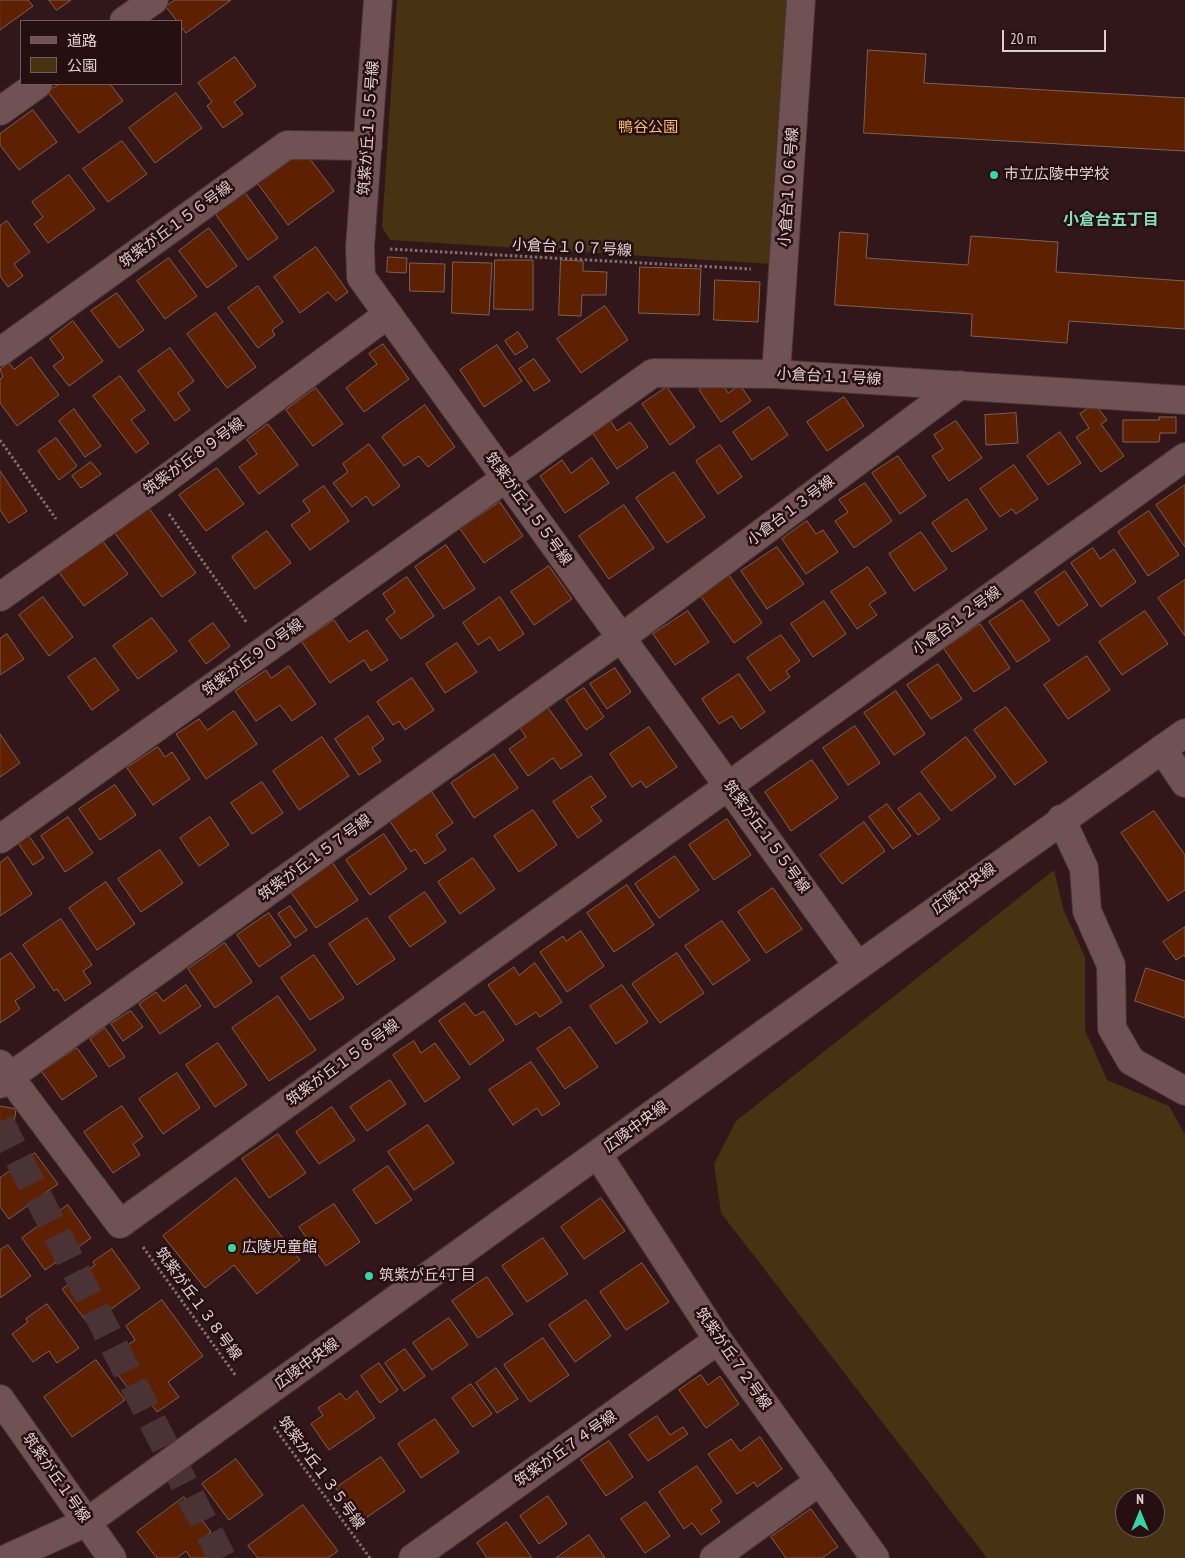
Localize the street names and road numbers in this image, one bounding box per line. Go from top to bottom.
street label: 筑紫が丘１５５号線 [355,60,383,196]
street label: 小倉台１０６号線 [776,127,802,247]
street label: 筑紫が丘１５６号線 [116,178,236,272]
street label: 小倉台１０７号線 [512,236,632,260]
street label: 小倉台１１号線 [776,365,882,389]
street label: 筑紫が丘８９号線 [140,414,248,500]
street label: 筑紫が丘１５５号線 [481,449,575,569]
street label: 小倉台１３号線 [744,472,838,550]
street label: 小倉台１２号線 [909,583,1005,659]
street label: 筑紫が丘９０号線 [199,615,307,701]
street label: 筑紫が丘１５５号線 [719,777,813,897]
street label: 筑紫が丘１５７号線 [255,811,375,905]
street label: 広陵中央線 [928,860,1000,918]
street label: 筑紫が丘１５８号線 [283,1016,403,1110]
street label: 広陵中央線 [600,1098,672,1156]
street label: 筑紫が丘１３８号線 [151,1244,245,1364]
street label: 筑紫が丘７２号線 [691,1305,775,1413]
street label: 広陵中央線 [271,1335,343,1393]
street label: 筑紫が丘７４号線 [512,1407,620,1491]
street label: 筑紫が丘１３５号線 [274,1413,368,1533]
street label: 筑紫が丘１号線 [19,1430,93,1526]

